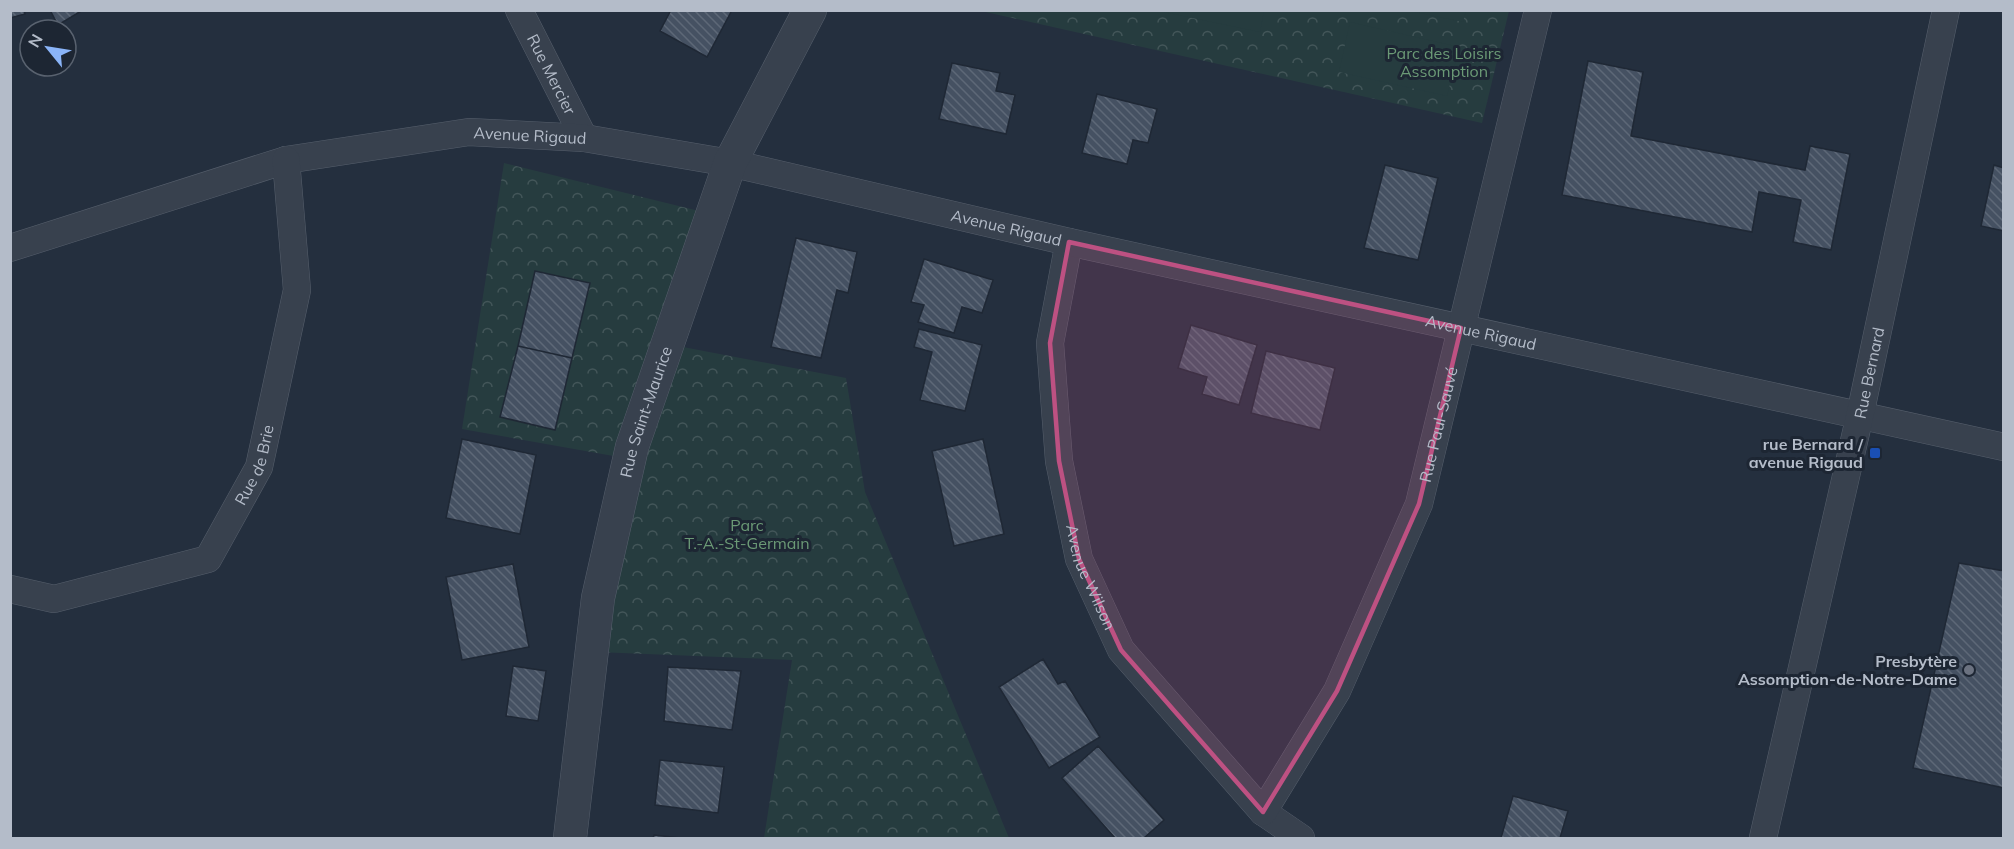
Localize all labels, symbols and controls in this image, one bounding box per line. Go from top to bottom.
north arrow [18,18,78,78]
text: N [23,30,47,51]
street label: Rue Mercier [523,31,580,118]
park label: Parc des Loisirs Assomption [1387,43,1501,81]
street label: Avenue Rigaud [473,122,587,148]
street label: Avenue Rigaud [949,205,1064,250]
street label: Avenue Rigaud [1424,310,1538,354]
street label: Rue Bernard [1849,325,1888,420]
street label: Rue Saint-Maurice [615,343,676,479]
street label: Rue Paul-Sauvé [1415,364,1462,484]
street label: Rue de Brie [230,423,278,509]
place label: rue Bernard / avenue Rigaud [1749,434,1864,472]
marker: rue Bernard / avenue Rigaud [1868,446,1882,460]
park label: Parc T.-A.-St-Germain [684,515,810,553]
street label: Avenue Wilson [1062,523,1120,633]
place label: Presbytère Assomption-de-Notre-Dame [1738,651,1957,689]
marker: Presbytère Assomption-de-Notre-Dame [1962,663,1976,677]

